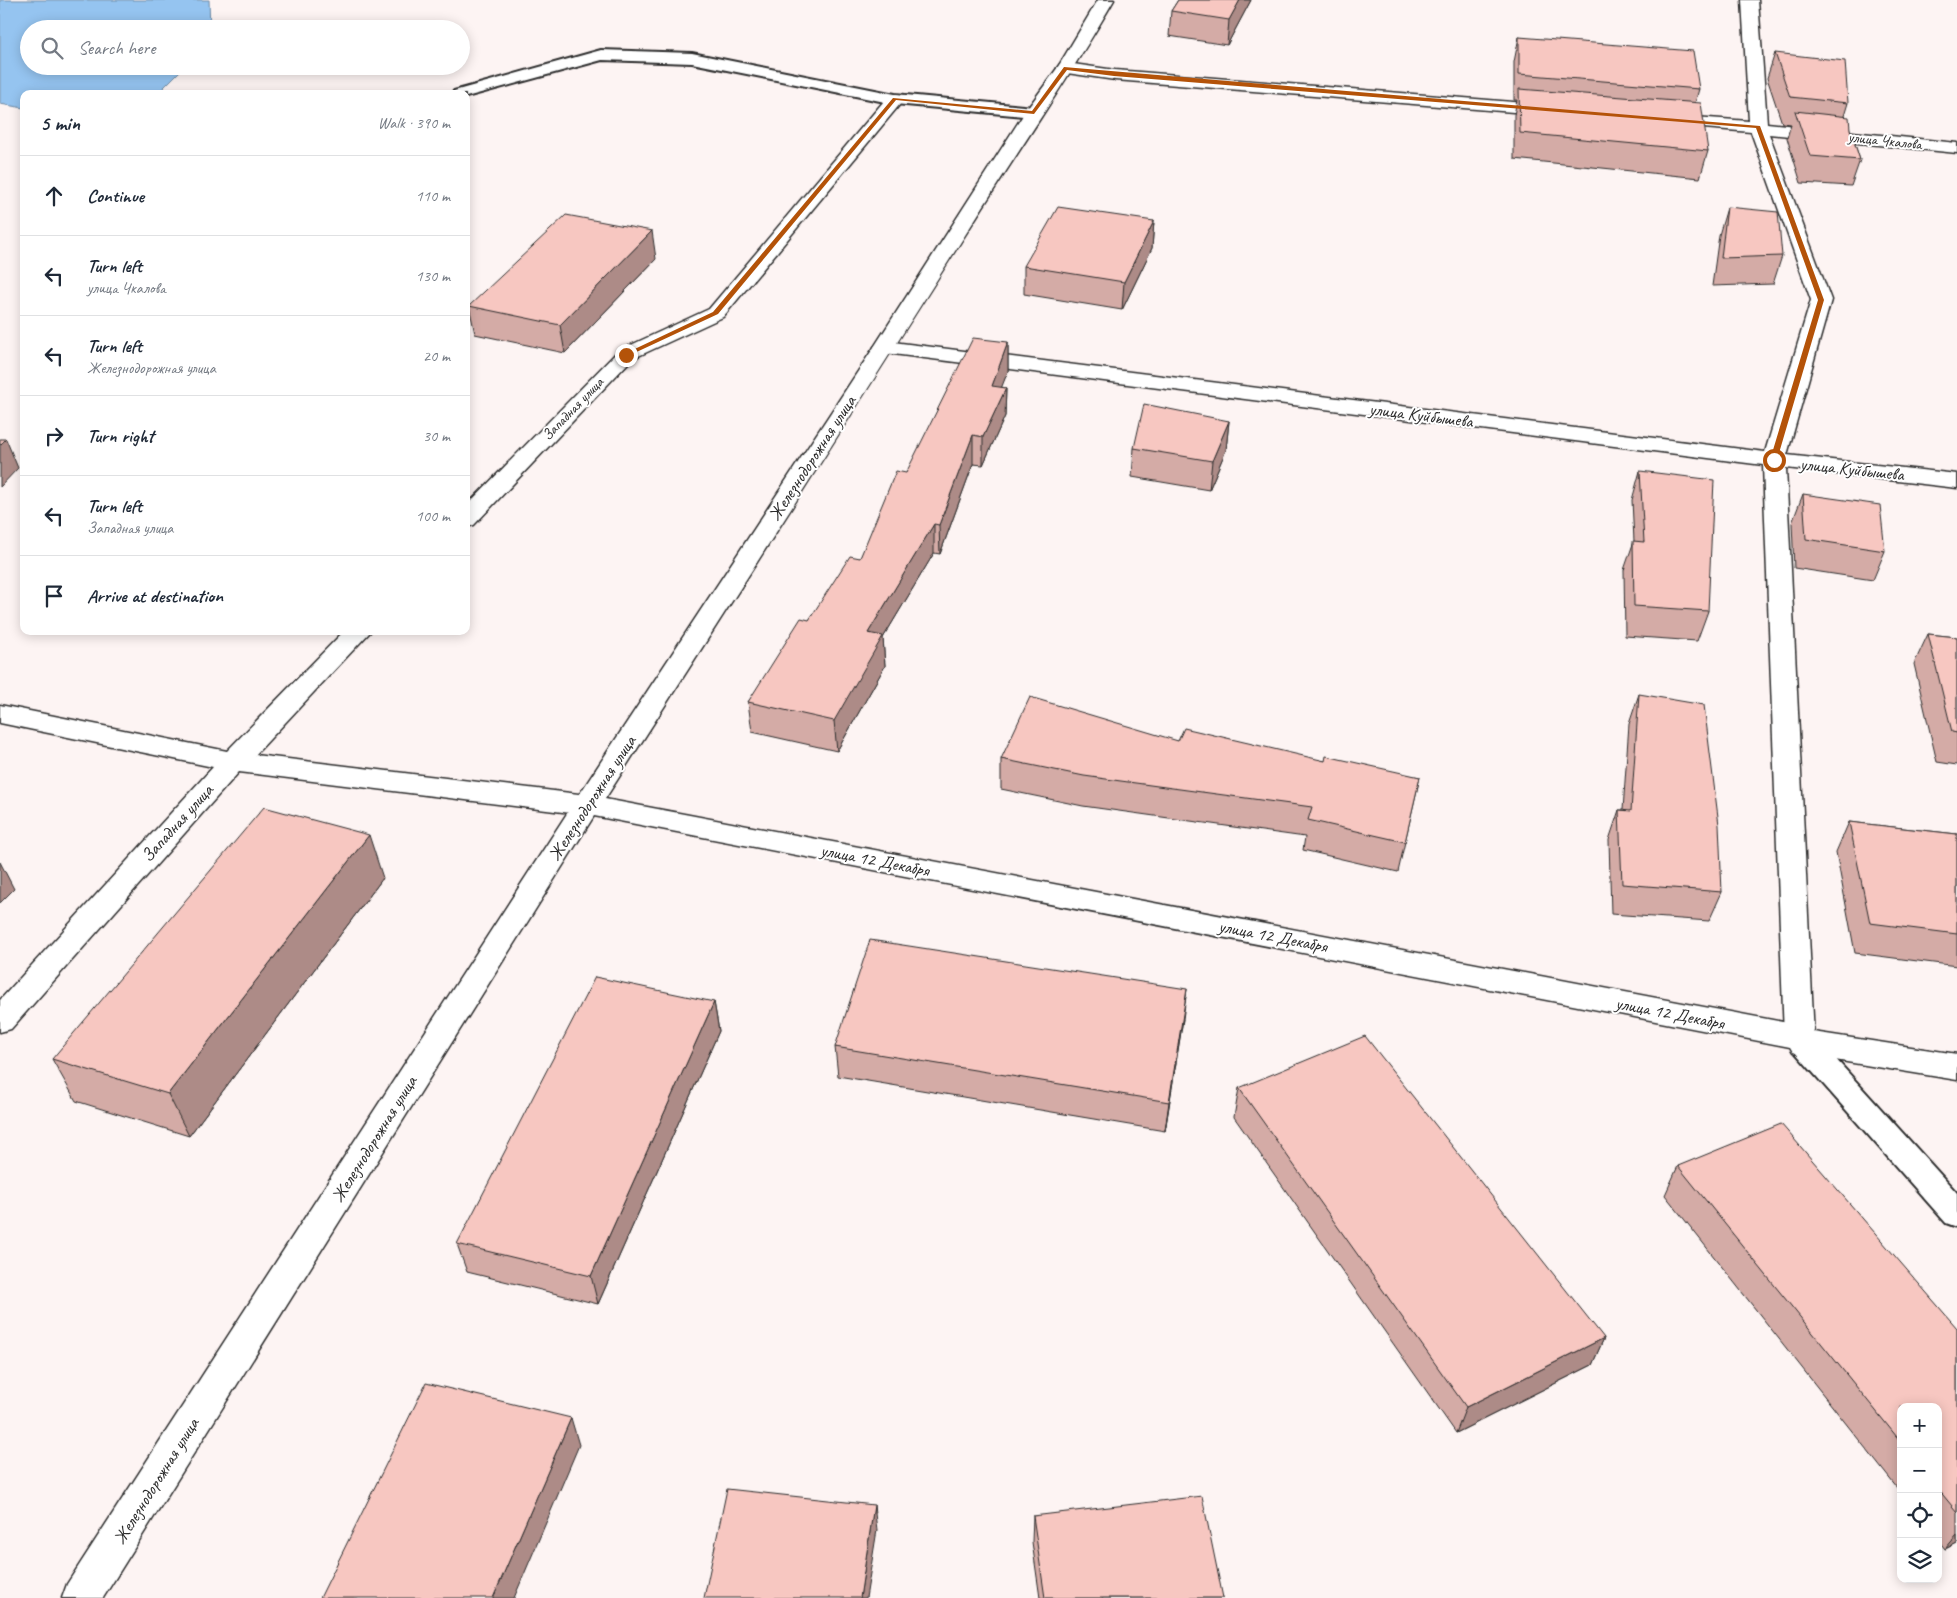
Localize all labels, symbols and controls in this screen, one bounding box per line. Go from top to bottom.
search box [20,20,470,75]
icon: search [38,34,66,62]
text: Search here [78,36,155,60]
text: 5 min [40,110,80,136]
text: Walk · 390 m [378,113,450,133]
street label: улица Чкалова [1846,128,1924,154]
icon: ahead [40,182,68,210]
text: Continue [87,184,144,208]
text: 110 m [416,186,450,206]
text: Turn left [87,254,142,278]
icon: left [40,262,68,290]
text: 130 m [416,266,450,286]
text: улица Чкалова [87,278,166,298]
text: Turn left [87,334,142,358]
icon: left [40,342,68,370]
route end [615,344,638,367]
text: 20 m [423,346,450,366]
text: Железнодорожная улица [87,358,216,378]
street label: Западная улица [538,372,609,445]
street label: Железнодорожная улица [763,390,862,525]
street label: улица Куйбышева [1367,398,1476,432]
icon: right [40,422,68,450]
text: Turn right [87,424,154,448]
text: 30 m [423,426,450,446]
route start [1763,449,1786,472]
street label: улица Куйбышева [1798,453,1907,486]
text: Turn left [87,494,142,518]
icon: left [40,502,68,530]
text: 100 m [416,506,450,526]
text: Западная улица [87,518,173,538]
icon: arrive [40,582,68,610]
text: Arrive at destination [87,584,223,608]
street label: Железнодорожная улица [543,730,642,865]
street label: Западная улица [136,779,218,866]
street label: улица 12 Декабря [818,839,933,882]
street label: улица 12 Декабря [1216,915,1331,958]
street label: улица 12 Декабря [1613,992,1728,1035]
street label: Железнодорожная улица [326,1071,423,1207]
map controls [1897,1403,1942,1583]
button: + [1897,1403,1942,1448]
street label: Железнодорожная улица [108,1413,205,1549]
button: − [1897,1448,1942,1493]
button: locate [1897,1493,1942,1538]
button: layers [1897,1538,1942,1583]

